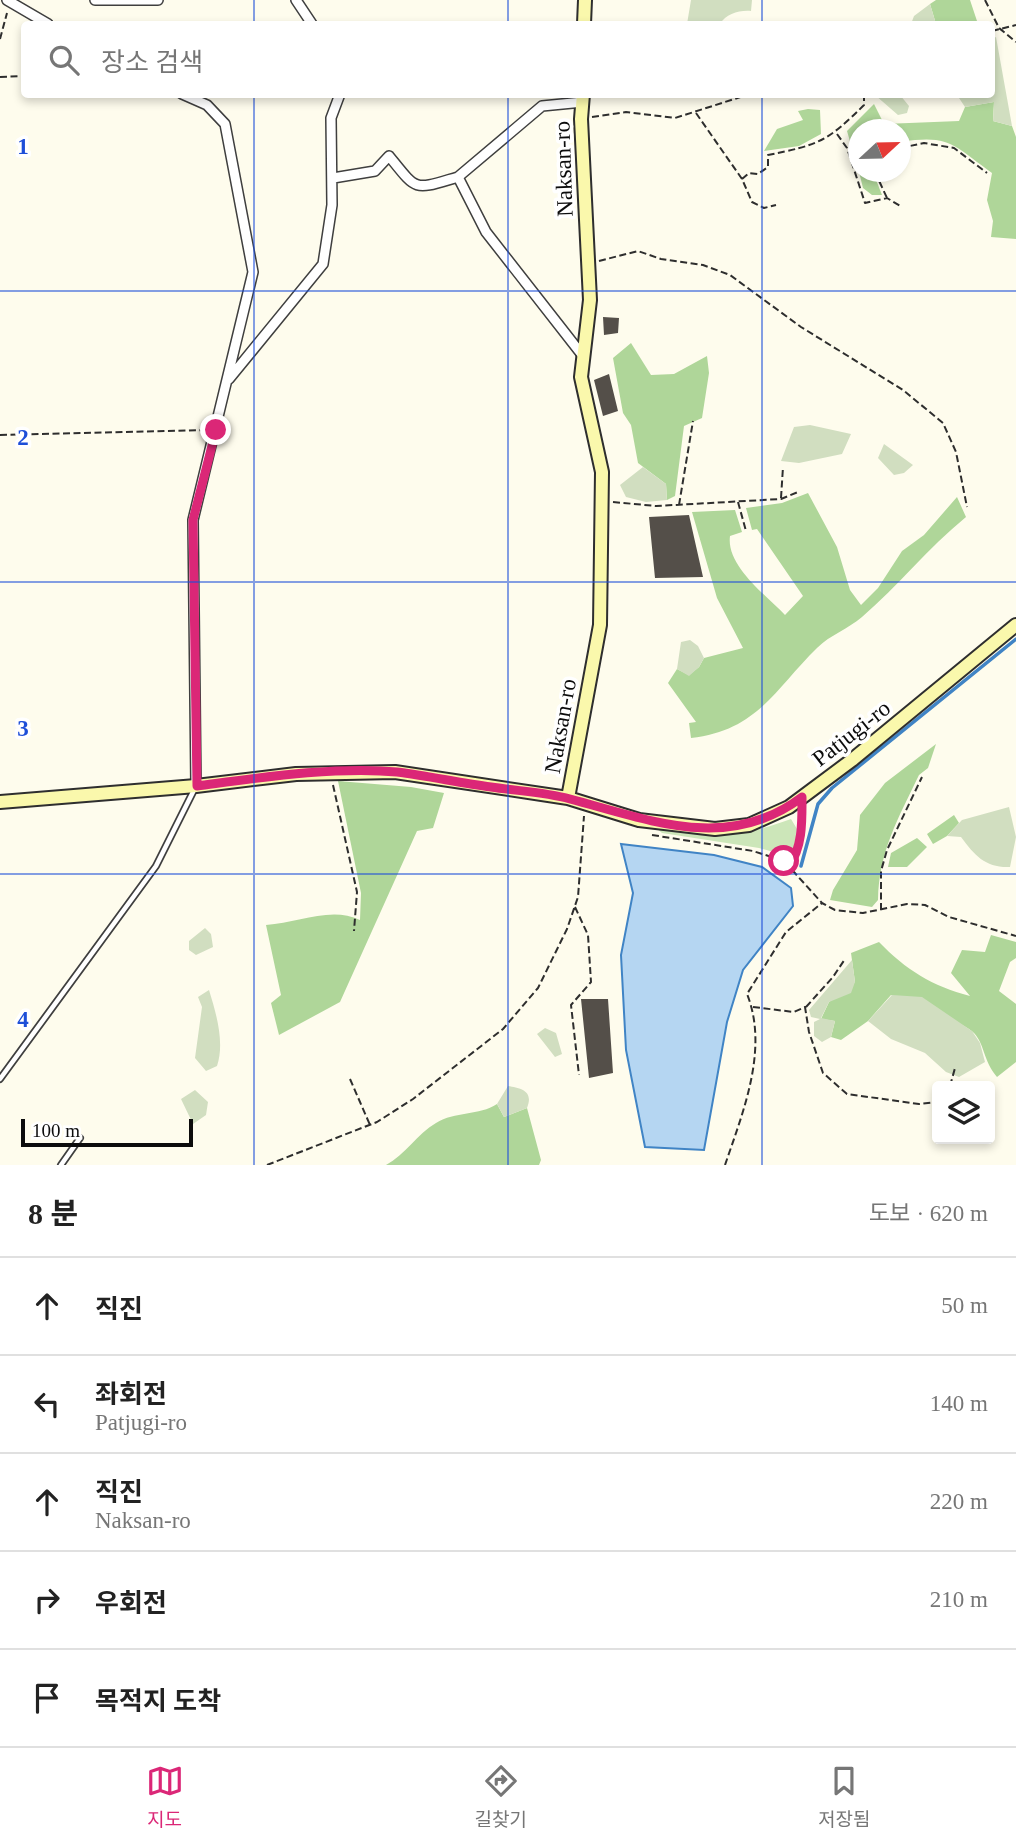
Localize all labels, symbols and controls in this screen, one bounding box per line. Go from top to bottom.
search box [21,21,995,98]
icon: search [45,41,83,79]
text: 장소 검색 [101,48,203,77]
north arrow [848,119,911,182]
street label: Naksan-ro [549,121,578,217]
text: 1 [17,134,29,159]
route end [200,414,231,445]
text: 2 [17,425,29,450]
street label: Naksan-ro [540,677,581,775]
street label: Patjugi-ro [807,695,895,772]
text: 3 [17,716,29,741]
route start [768,845,799,876]
text: 4 [17,1007,29,1032]
map controls [932,1081,995,1144]
button: layers [932,1081,995,1144]
scale bar [21,1116,192,1148]
text: 100 m [32,1120,80,1141]
text: 8 분 [28,1197,78,1230]
text: 도보 · 620 m [868,1201,988,1226]
icon: ahead [28,1287,66,1325]
text: 50 m [941,1293,988,1318]
text: 직진 [95,1295,143,1324]
text: 좌회전 [95,1380,167,1409]
icon: left [28,1385,66,1423]
text: 140 m [930,1391,988,1416]
text: Patjugi-ro [95,1410,187,1435]
text: 직진 [95,1478,143,1507]
icon: ahead [28,1483,66,1521]
text: 220 m [930,1489,988,1514]
text: Naksan-ro [95,1508,191,1533]
icon: right [28,1581,66,1619]
text: 210 m [930,1587,988,1612]
text: 우회전 [95,1589,167,1618]
icon: arrive [28,1679,66,1717]
text: 목적지 도착 [95,1687,221,1716]
tab: 지도 [146,1762,184,1831]
tab: 길찾기 [475,1762,527,1831]
tab: 저장됨 [818,1762,870,1831]

